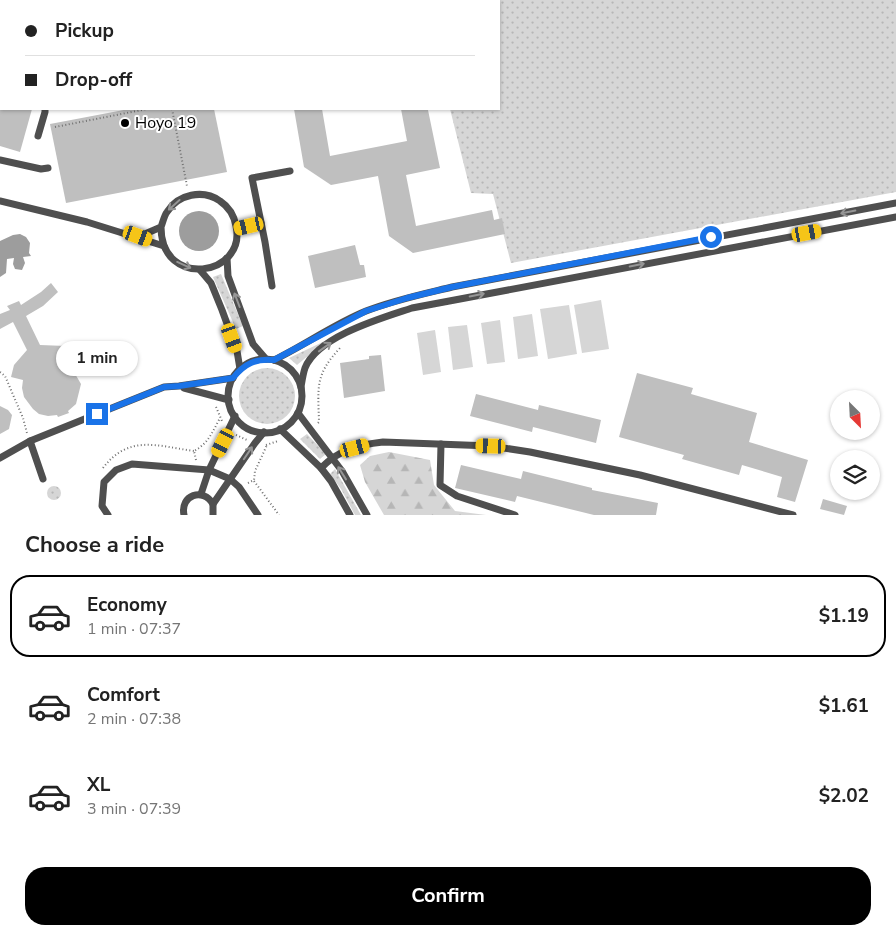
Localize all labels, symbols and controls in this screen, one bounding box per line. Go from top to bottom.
text: Pickup [55,18,114,44]
text: Drop-off [55,67,132,93]
place label: Hoyo 19 [135,112,196,134]
marker: Hoyo 19 [119,117,131,129]
one-way arrow [168,200,181,211]
one-way arrow [841,208,857,217]
car [232,215,265,237]
car [790,223,823,243]
car [121,224,154,248]
route start [700,226,722,248]
one-way arrow [628,260,644,269]
one-way arrow [176,261,191,271]
one-way arrow [469,290,485,300]
one-way arrow [232,293,241,308]
car [219,321,244,355]
callout: 1 min [56,342,138,376]
one-way arrow [318,342,332,352]
text: 1 min [76,347,118,369]
north arrow [830,390,880,440]
map controls [830,390,880,500]
route end [86,403,108,425]
car [209,426,236,460]
car [338,437,371,459]
car [475,438,506,454]
one-way arrow [242,446,253,460]
button: layers [830,450,880,500]
one-way arrow [337,466,348,480]
text: Choose a ride [25,530,164,560]
text: Economy [87,592,167,618]
icon: car [27,594,72,639]
text: $1.19 [819,603,869,629]
text: 1 min · 07:37 [87,618,181,640]
text: Comfort [87,682,160,708]
icon: car [27,684,72,729]
text: $1.61 [819,693,869,719]
text: 2 min · 07:38 [87,708,181,730]
text: XL [87,772,110,798]
icon: car [27,774,72,819]
text: $2.02 [819,783,869,809]
text: 3 min · 07:39 [87,798,181,820]
button: Confirm [25,867,871,925]

